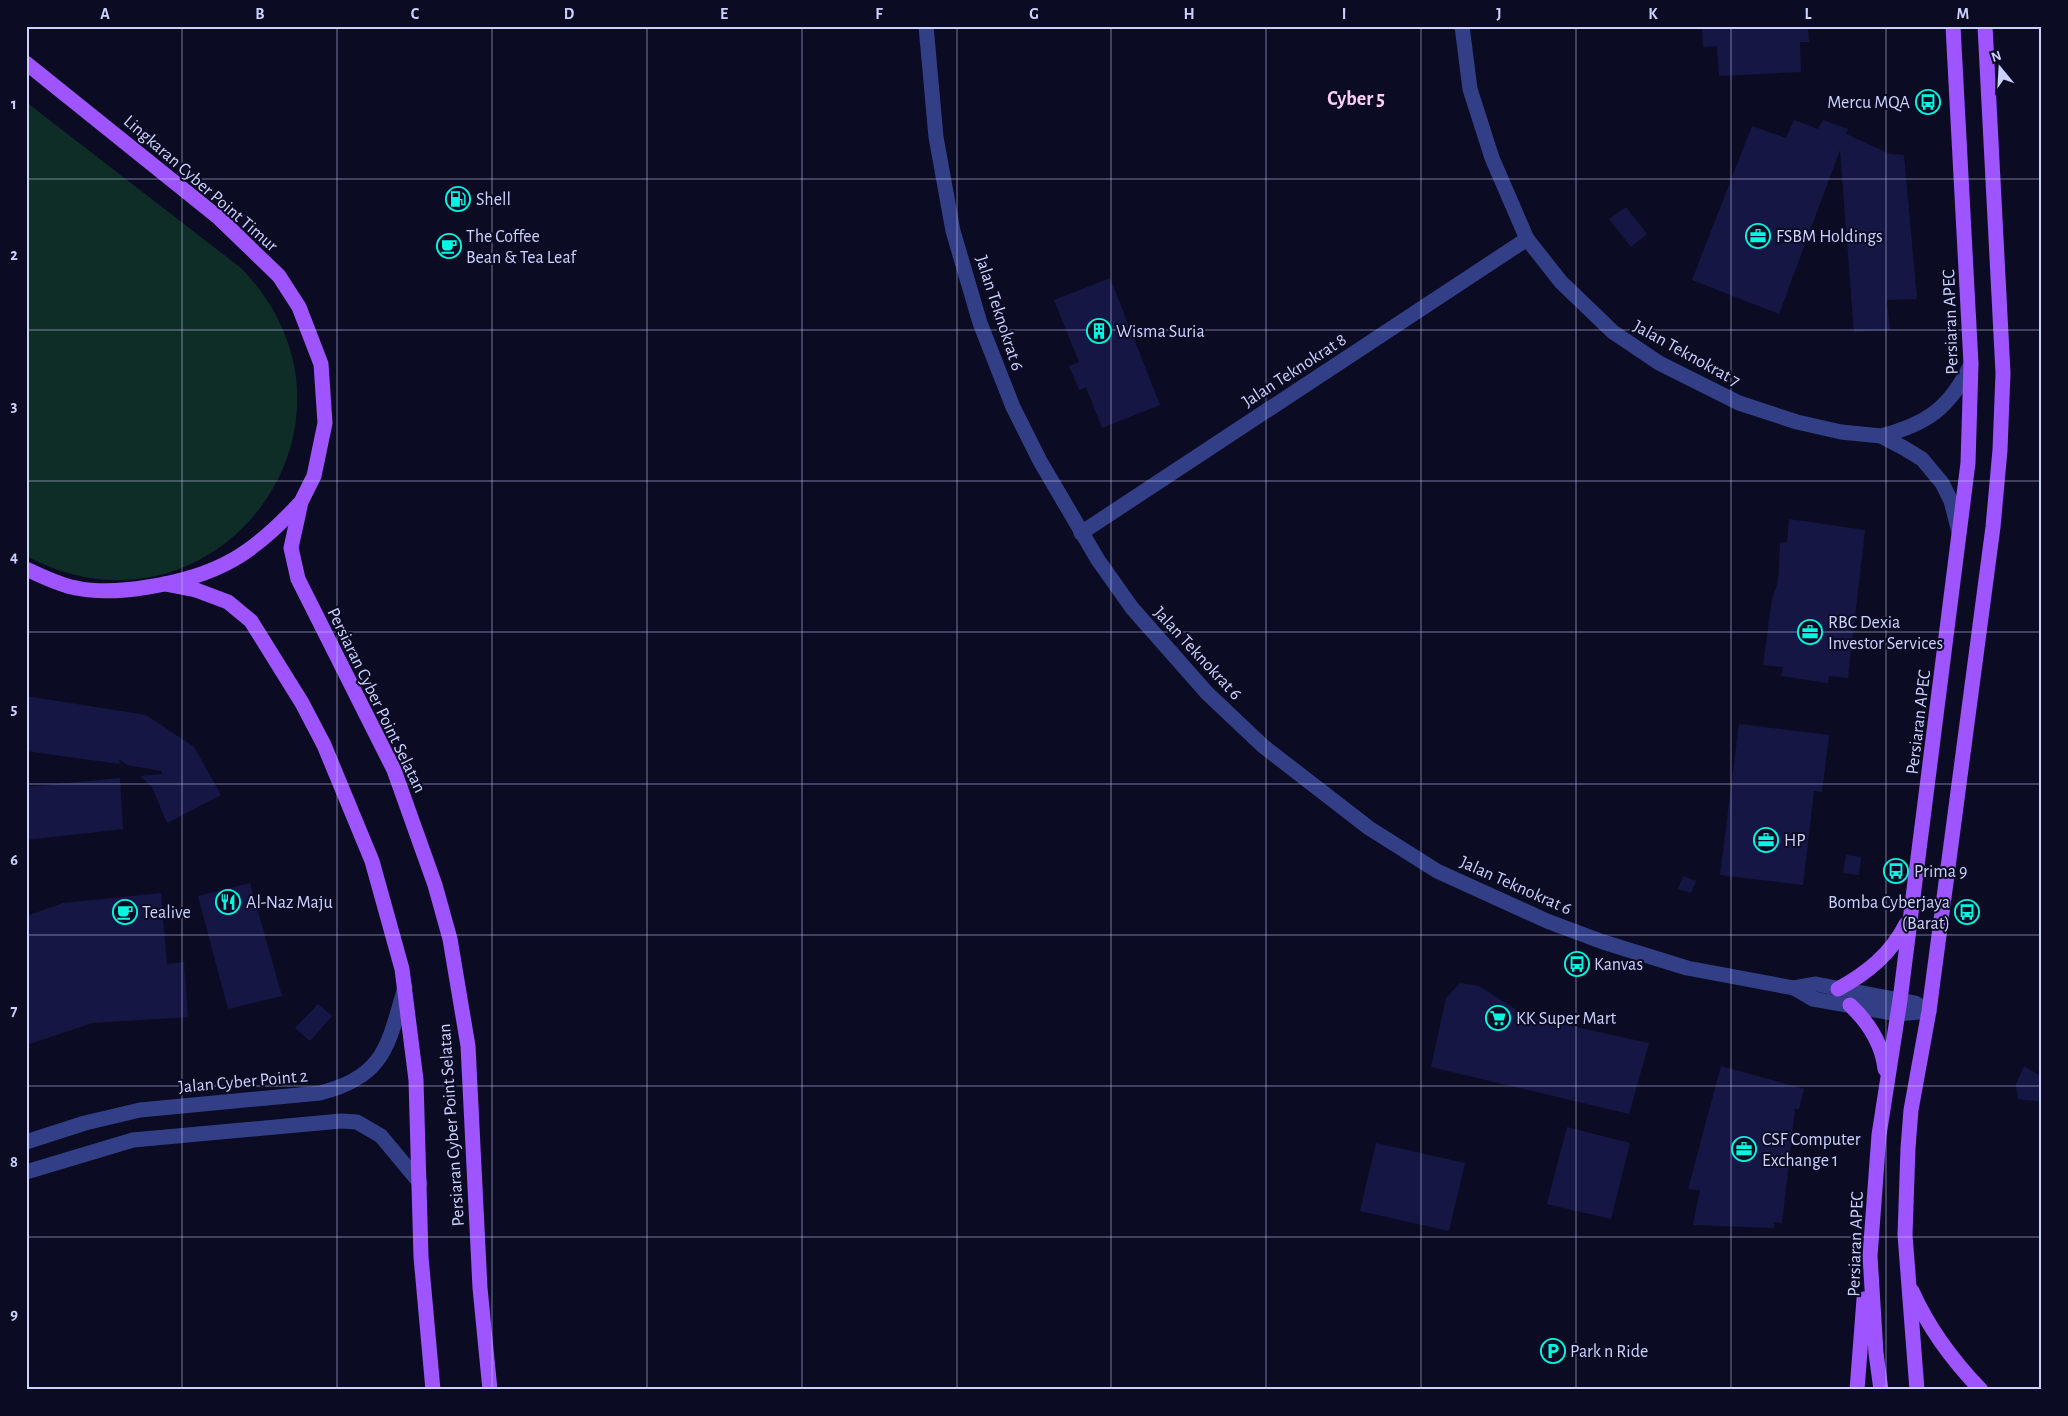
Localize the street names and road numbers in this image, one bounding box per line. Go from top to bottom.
street label: Lingkaran Cyber Point Timur [120,112,281,255]
street label: Jalan Teknokrat 6 [972,253,1026,373]
street label: Persiaran APEC [1940,269,1962,375]
street label: Jalan Teknokrat 7 [1630,317,1743,391]
street label: Jalan Teknokrat 8 [1239,331,1350,411]
street label: Jalan Teknokrat 6 [1150,604,1245,704]
street label: Persiaran Cyber Point Selatan [323,605,429,796]
street label: Persiaran APEC [1904,669,1934,776]
street label: Jalan Teknokrat 6 [1457,853,1574,919]
street label: Persiaran Cyber Point Selatan [436,1023,468,1227]
street label: Jalan Cyber Point 2 [178,1067,308,1097]
street label: Persiaran APEC [1845,1191,1867,1297]

